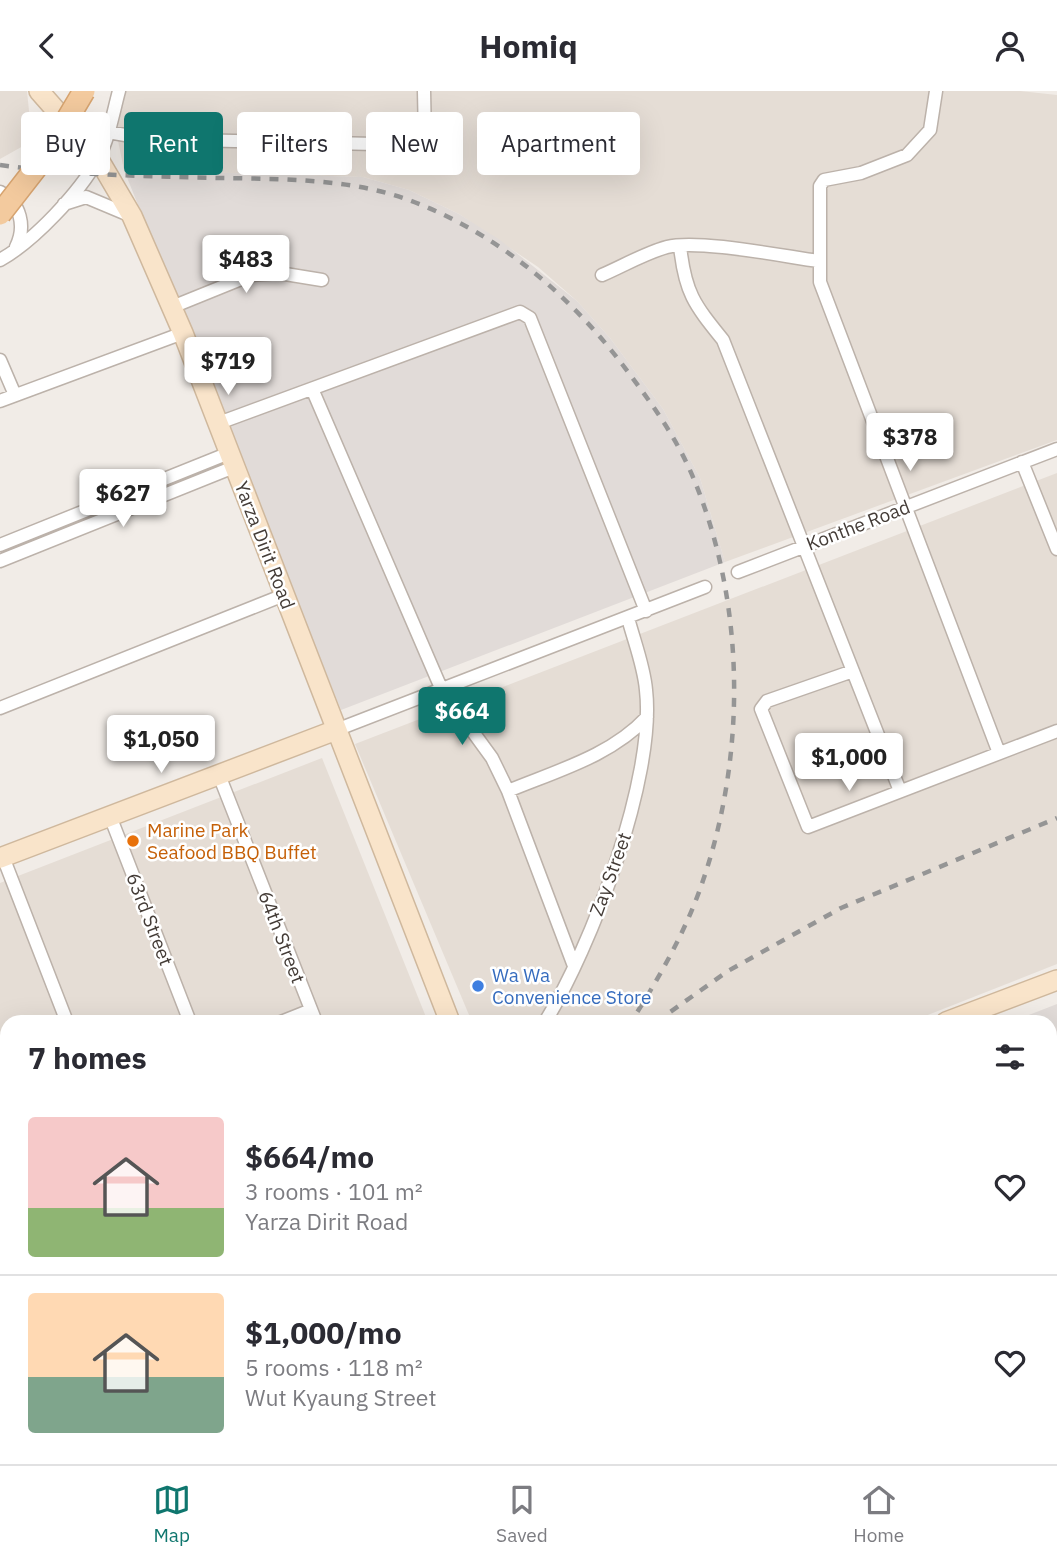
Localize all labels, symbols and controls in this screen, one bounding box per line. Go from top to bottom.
text: Homiq [479,25,578,67]
icon: back [28,27,66,65]
icon: person [991,27,1029,65]
chip: Buy [21,112,110,175]
chip: Rent [124,112,223,175]
chip: Filters [237,112,352,175]
chip: New [366,112,463,175]
chip: Apartment [477,112,640,175]
pin: $483 [205,235,287,295]
text: $483 [218,243,274,273]
pin: $719 [187,337,269,397]
text: $719 [200,345,256,375]
pin: $378 [869,413,951,473]
text: $378 [882,421,938,451]
pin: $627 [82,469,164,529]
text: $627 [95,477,151,507]
street label: Yarza Dirit Road [230,478,300,612]
street label: Konthe Road [803,494,913,556]
pin: $664 [421,687,503,747]
text: $664 [434,695,490,725]
pin: $1,050 [104,715,218,775]
text: $1,050 [123,723,199,753]
pin: $1,000 [792,733,906,793]
text: $1,000 [811,741,887,771]
place label: Marine Park Seafood BBQ Buffet [147,818,317,864]
street label: Zay Street [584,829,636,919]
marker: Marine Park Seafood BBQ Buffet [125,833,141,849]
street label: 63rd Street [121,869,179,969]
street label: 64th Street [253,887,311,987]
place label: Wa Wa Convenience Store [492,963,651,1009]
marker: Wa Wa Convenience Store [470,978,486,994]
text: 7 homes [28,1038,147,1077]
icon: filters [991,1038,1029,1076]
text: $664/mo [245,1137,374,1176]
icon: home [84,1145,168,1229]
icon: heart [991,1168,1029,1206]
text: 3 rooms · 101 m² [245,1176,423,1206]
text: Yarza Dirit Road [245,1206,408,1236]
text: $1,000/mo [245,1313,402,1352]
icon: home [84,1321,168,1405]
icon: heart [991,1344,1029,1382]
text: 5 rooms · 118 m² [245,1352,423,1382]
text: Wut Kyaung Street [245,1382,437,1412]
tab: Map [153,1481,191,1547]
tab: Saved [496,1481,548,1547]
tab: Home [853,1481,904,1547]

